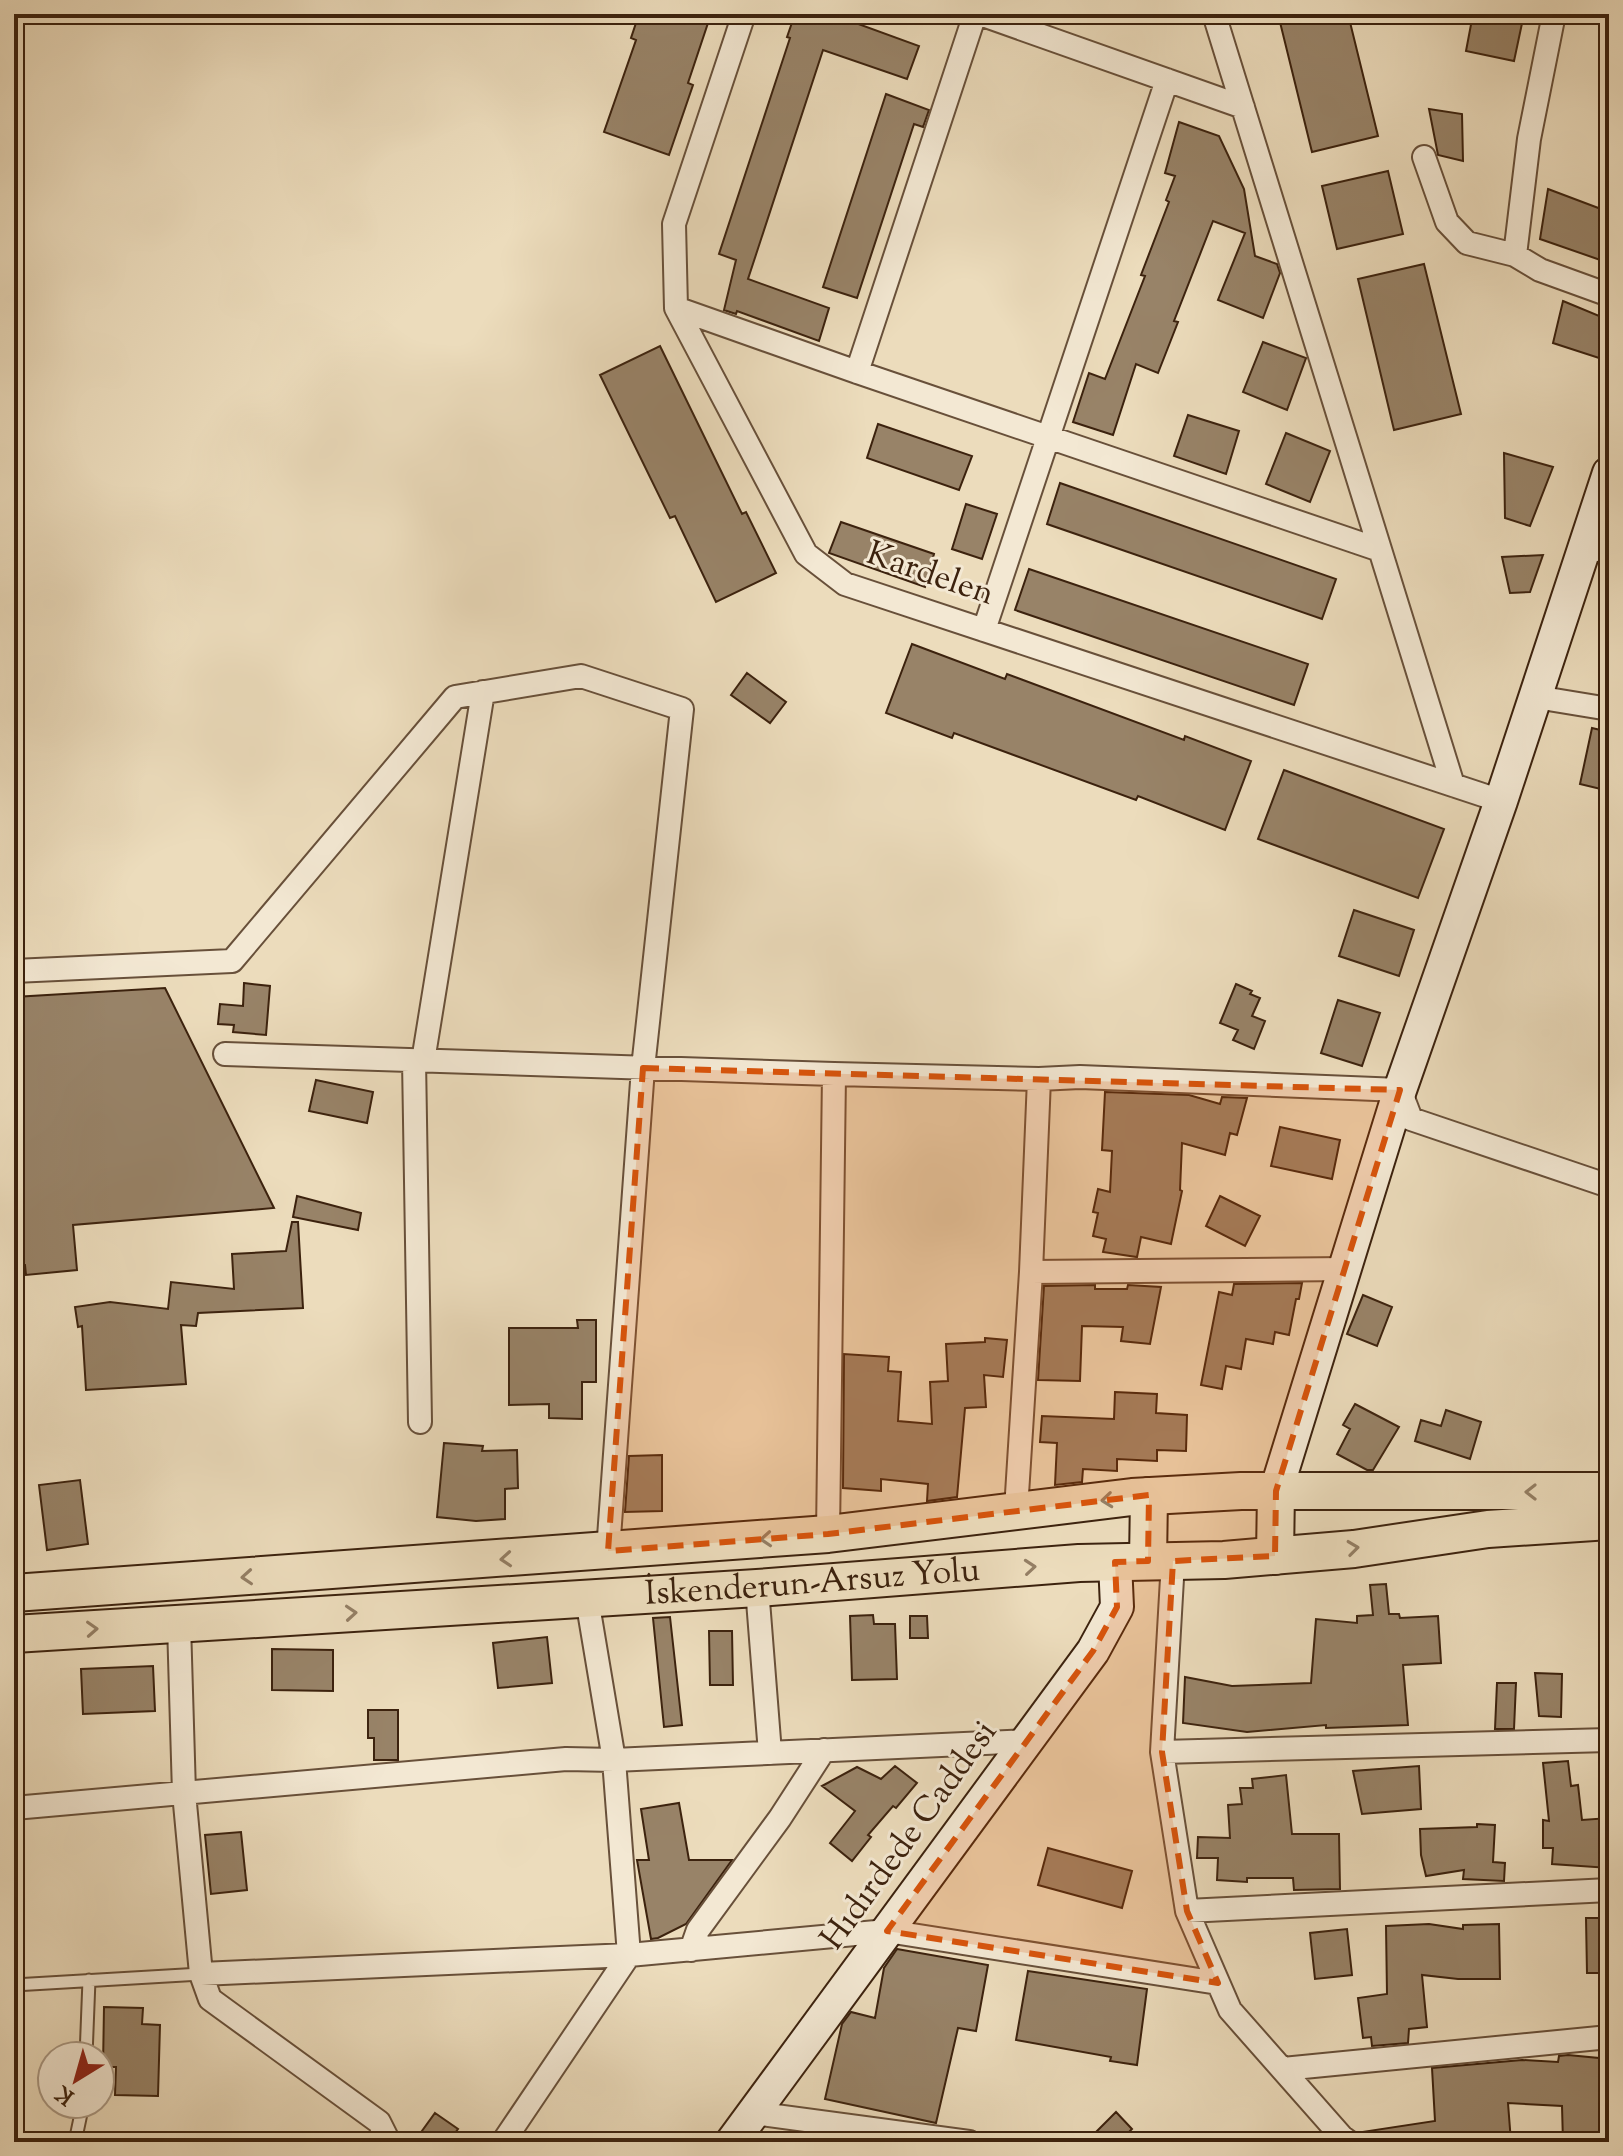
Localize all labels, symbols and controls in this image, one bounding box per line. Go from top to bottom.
street label: Kardelen [860,530,1000,620]
one-way arrow [1524,1483,1537,1501]
one-way arrow [1100,1491,1113,1508]
one-way arrow [759,1530,772,1547]
one-way arrow [1347,1540,1360,1557]
street label: İskenderun-Arsuz Yolu [643,1546,982,1619]
one-way arrow [500,1550,513,1567]
one-way arrow [1024,1558,1037,1575]
one-way arrow [240,1568,253,1585]
one-way arrow [345,1605,358,1622]
one-way arrow [86,1621,99,1638]
street label: Hıdırdede Caddesi [810,1711,1010,1961]
north arrow [36,2040,116,2120]
text: K [50,2076,82,2111]

